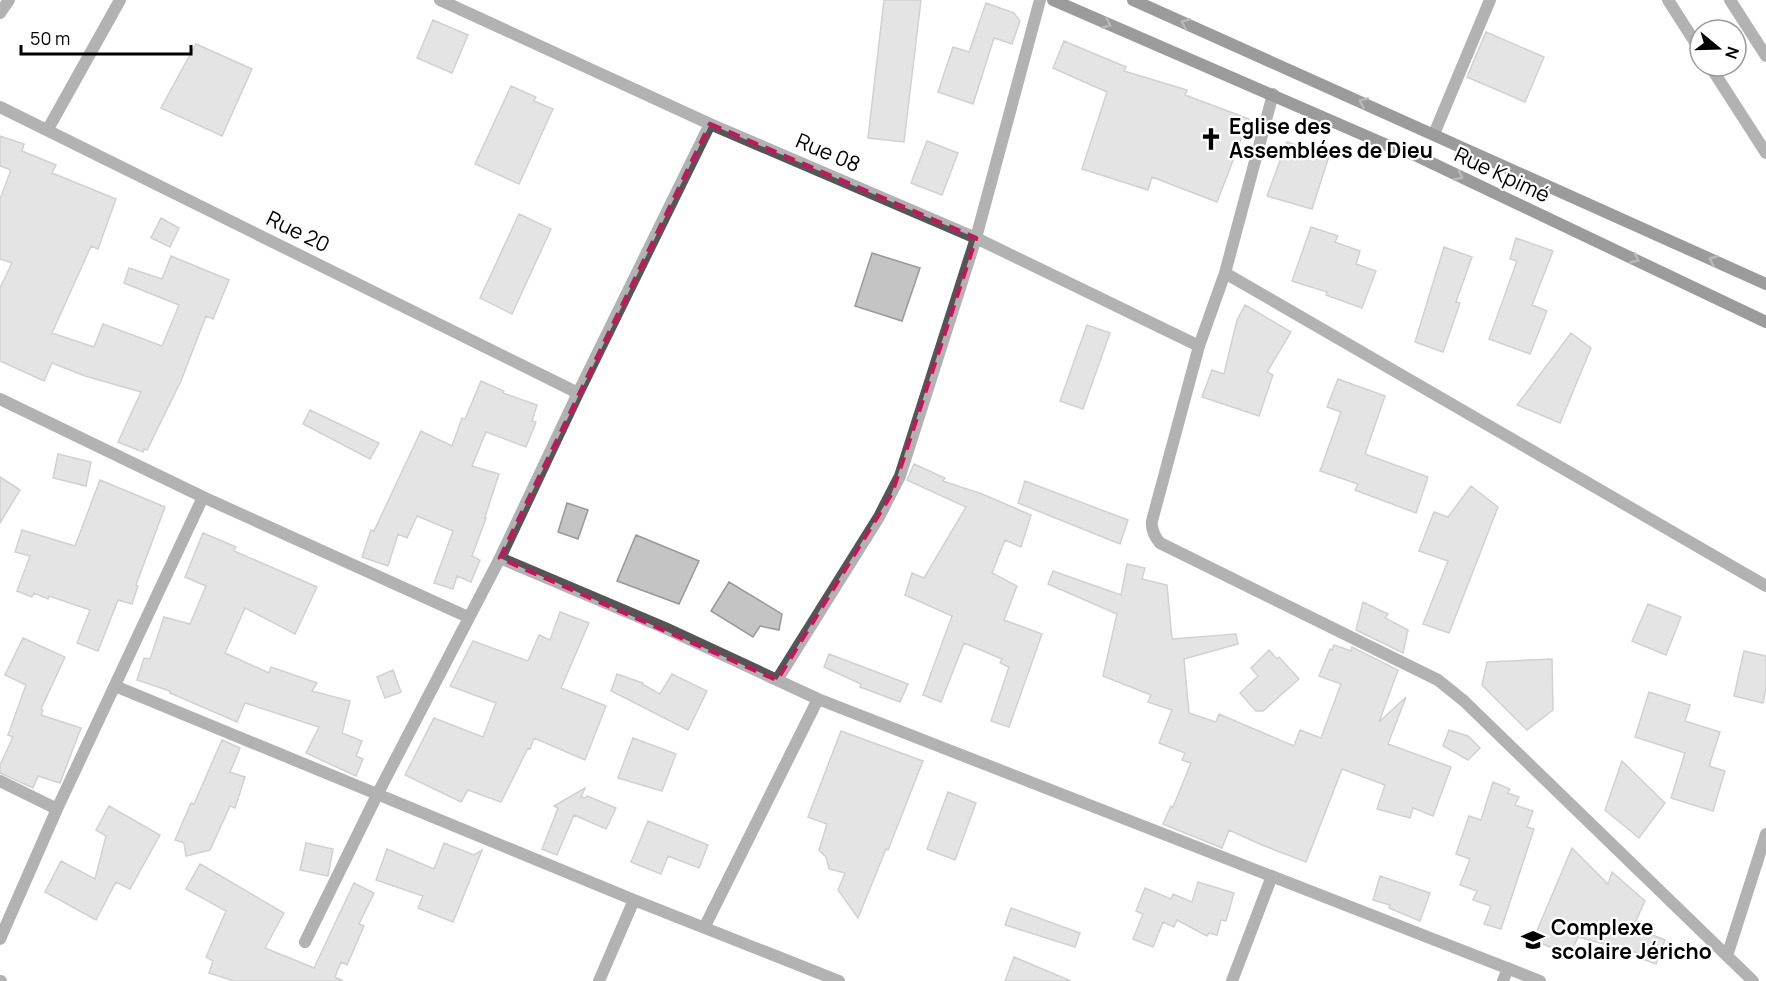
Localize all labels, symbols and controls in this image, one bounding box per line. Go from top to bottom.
one-way arrow [1100,17,1111,29]
scale bar [21,18,190,56]
one-way arrow [1180,18,1191,30]
north arrow [1688,18,1748,78]
text: 50 m [30,26,70,50]
text: N [1720,44,1744,62]
one-way arrow [1358,97,1369,109]
place label: Eglise des Assemblées de Dieu [1229,112,1433,164]
street label: Rue 08 [792,126,865,178]
church icon: Eglise des Assemblées de Dieu [1198,126,1224,152]
street label: Rue Kpimé [1450,140,1555,208]
one-way arrow [1453,168,1464,180]
street label: Rue 20 [262,204,335,258]
one-way arrow [1629,252,1640,264]
one-way arrow [1708,255,1719,267]
place label: Complexe scolaire Jéricho [1551,913,1712,965]
school or university icon: Complexe scolaire Jéricho [1520,927,1546,953]

